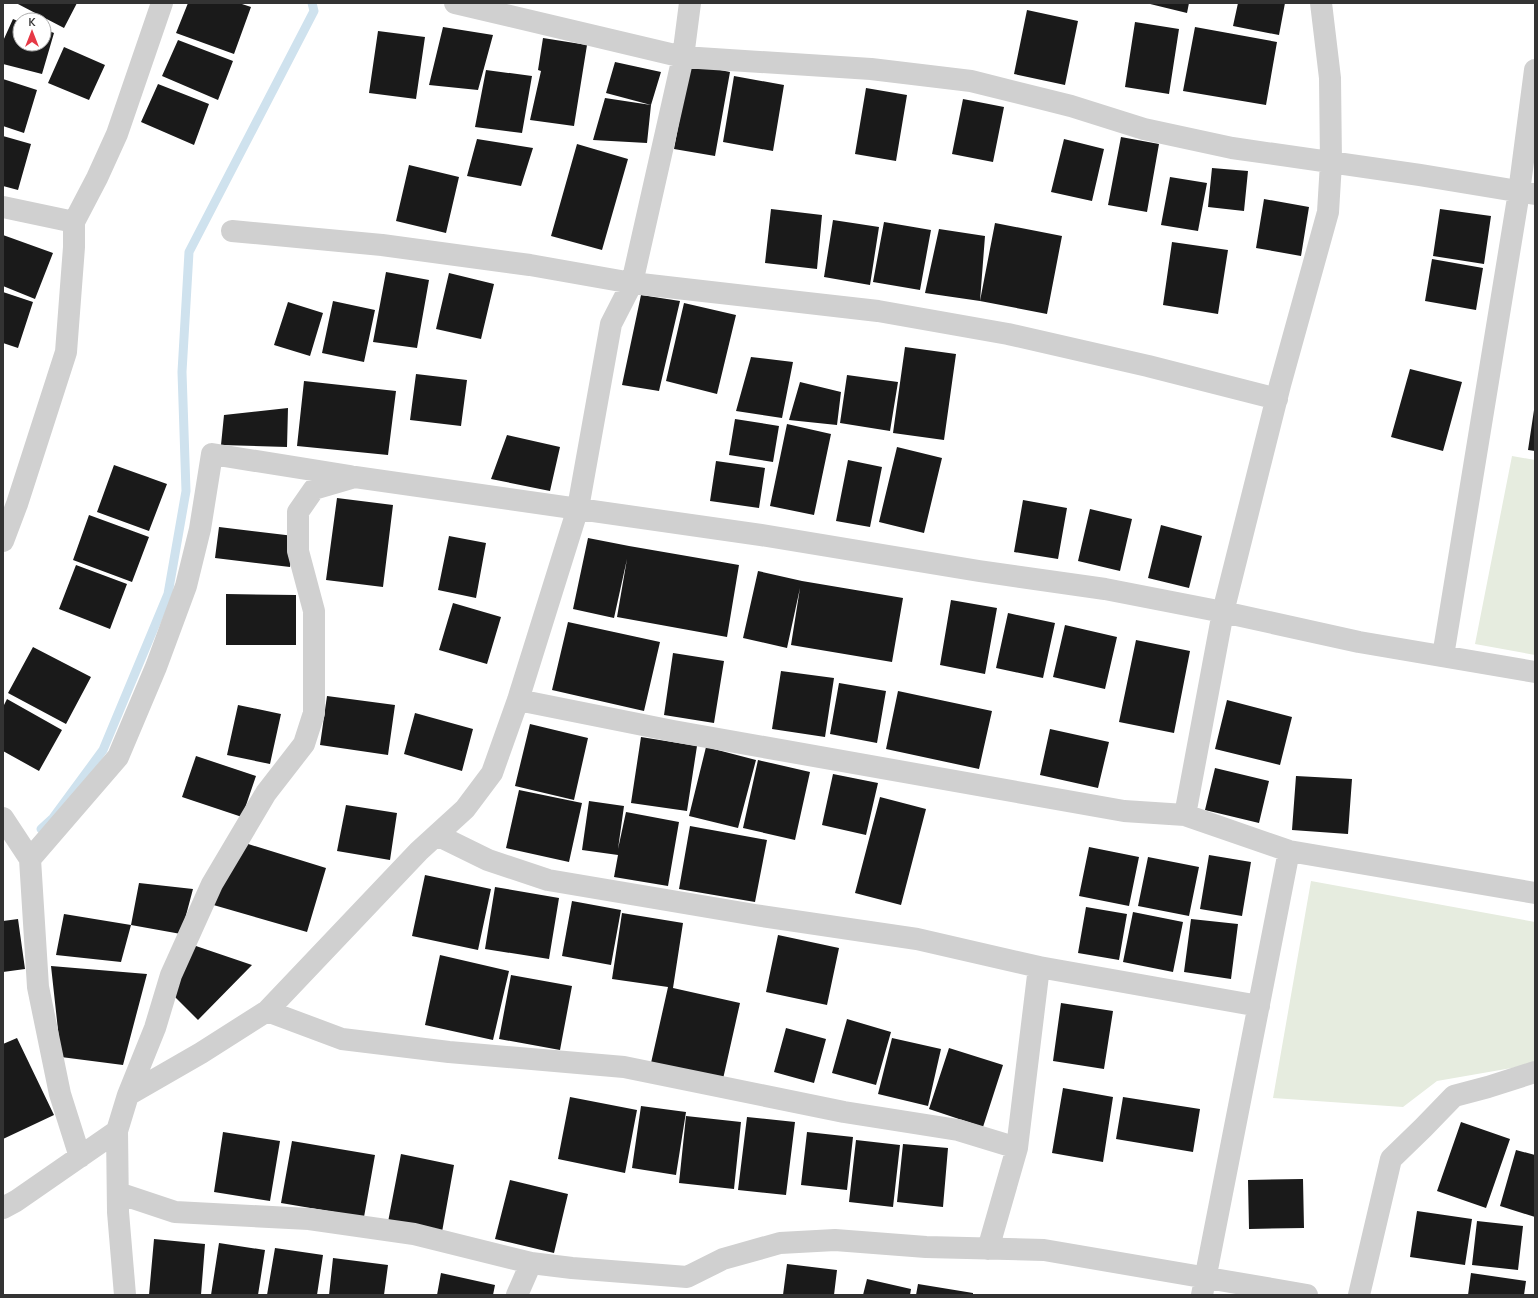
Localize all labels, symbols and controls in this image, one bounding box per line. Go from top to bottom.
north arrow [12,12,52,52]
text: K [28,14,36,29]

